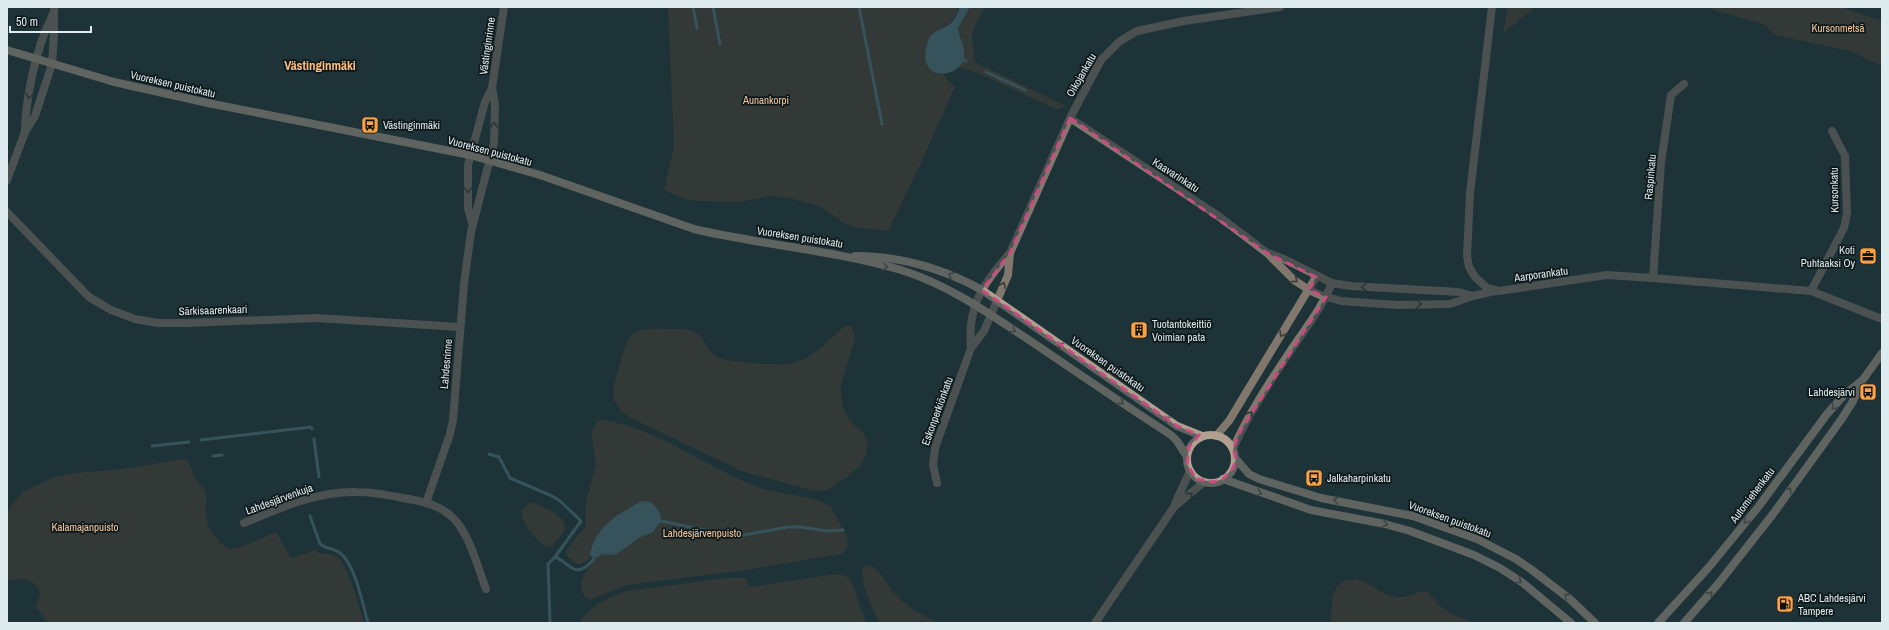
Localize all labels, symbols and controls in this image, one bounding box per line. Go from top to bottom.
scale bar [10,8,91,34]
text: 50 m [16,14,38,30]
street label: Västinginrinne [476,16,498,76]
park label: Kursonmetsä [1811,21,1865,35]
street label: Oikojankatu [1063,51,1099,99]
district label: Västinginmäki [284,57,356,74]
street label: Vuoreksen puistokatu [129,67,217,101]
one-way arrow [25,92,33,99]
park label: Aunankorpi [742,93,789,107]
bus stop icon: Västinginmäki [360,115,380,135]
place label: Västinginmäki [383,118,440,132]
one-way arrow [490,122,498,128]
street label: Vuoreksen puistokatu [446,133,534,169]
street label: Raspinkatu [1641,154,1659,200]
street label: Kaavarinkatu [1150,155,1202,195]
street label: Kursonkatu [1827,167,1841,213]
one-way arrow [464,187,472,193]
street label: Vuoreksen puistokatu [756,223,844,251]
place label: Koti Puhtaaksi Oy [1801,243,1855,270]
office icon: Koti Puhtaaksi Oy [1858,246,1878,266]
one-way arrow [882,262,888,270]
street label: Aarporankatu [1512,263,1569,285]
one-way arrow [947,272,955,280]
one-way arrow [1290,275,1297,282]
one-way arrow [998,281,1006,289]
one-way arrow [1361,282,1368,291]
one-way arrow [1416,300,1422,308]
street label: Särkisaarenkaari [178,302,248,318]
place label: Tuotantokeittiö Voimian pata [1152,317,1211,344]
building icon: Tuotantokeittiö Voimian pata [1129,320,1149,340]
one-way arrow [1009,325,1016,333]
one-way arrow [1279,330,1286,337]
street label: Vuoreksen puistokatu [1068,333,1148,395]
street label: Lahdesrinne [437,338,455,390]
one-way arrow [1057,342,1064,350]
street label: Eskonperkiönkatu [918,375,956,447]
bus stop icon: Lahdesjärvi [1858,382,1878,402]
place label: Lahdesjärvi [1808,385,1855,399]
one-way arrow [1117,397,1124,405]
one-way arrow [1831,402,1838,410]
one-way arrow [1246,411,1253,418]
one-way arrow [1164,417,1171,424]
street label: Automiehenkatu [1726,465,1777,526]
bus stop icon: Jalkaharpinkatu [1304,468,1324,488]
place label: Jalkaharpinkatu [1327,471,1391,485]
street label: Lahdesjärvenkuja [243,480,315,518]
one-way arrow [1256,488,1263,496]
one-way arrow [1784,488,1791,495]
one-way arrow [1185,492,1193,500]
one-way arrow [1333,497,1339,505]
street label: Vuoreksen puistokatu [1407,498,1493,540]
one-way arrow [1744,517,1751,524]
park label: Kalamajanpuisto [51,520,119,534]
one-way arrow [1382,520,1388,528]
park label: Lahdesjärvenpuisto [663,526,741,540]
one-way arrow [1515,576,1522,583]
one-way arrow [1705,591,1712,598]
place label: ABC Lahdesjärvi Tampere [1797,591,1866,618]
one-way arrow [1564,594,1571,601]
fuel station icon: ABC Lahdesjärvi Tampere [1775,594,1795,614]

